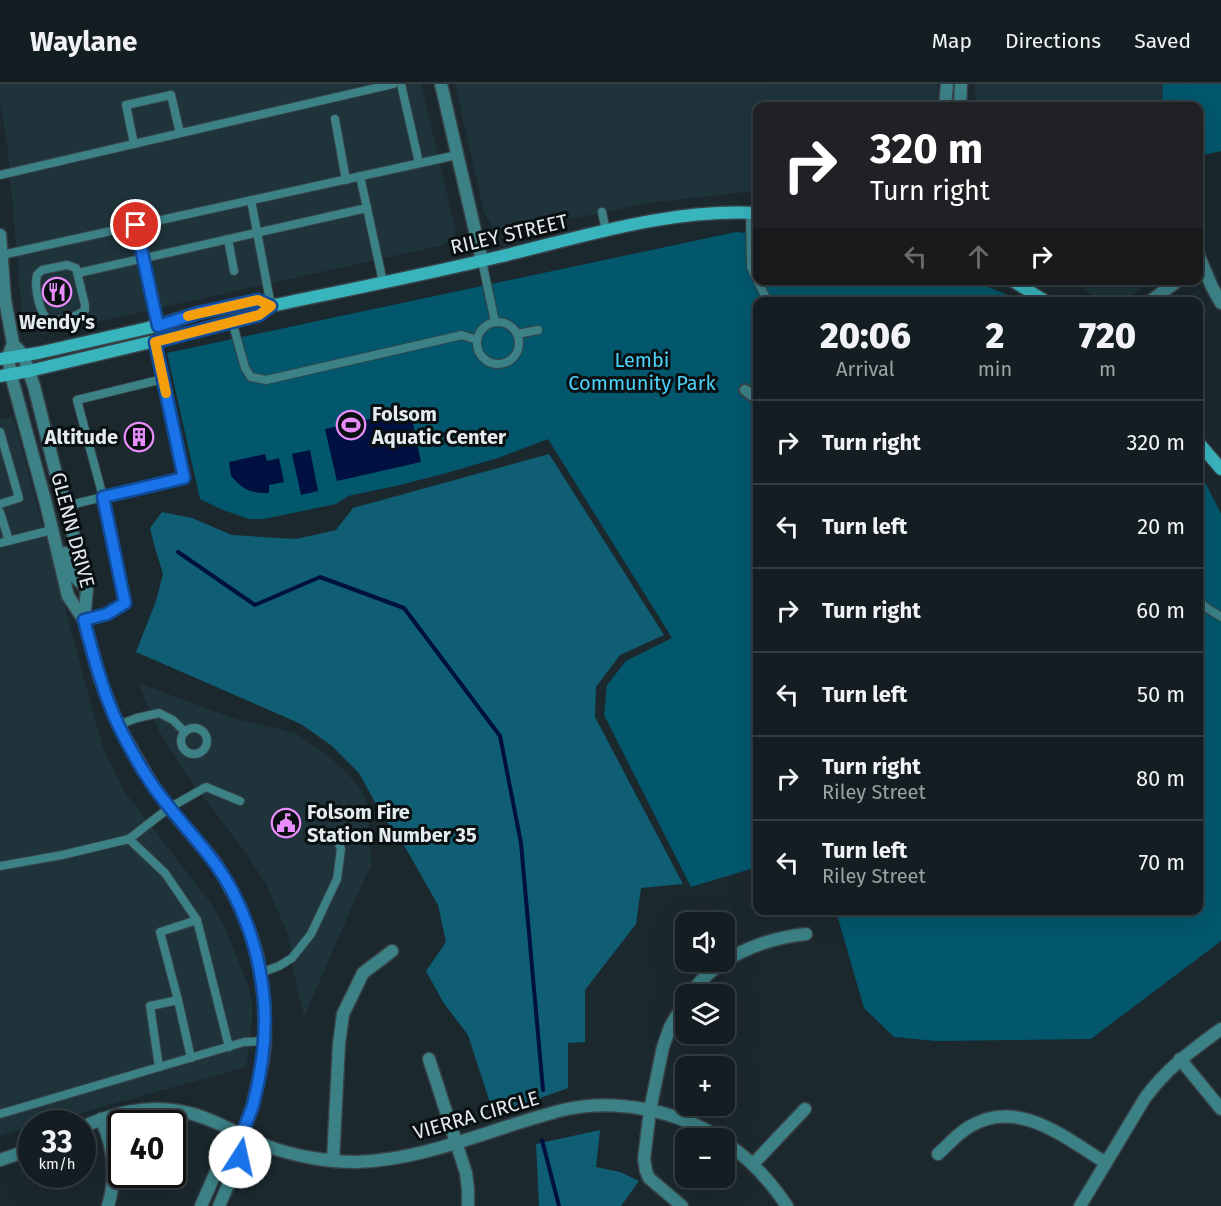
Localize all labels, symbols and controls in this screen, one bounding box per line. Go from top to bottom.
text: Waylane [30,25,137,58]
text: Map [932,28,972,54]
text: Directions [1005,28,1101,54]
text: Saved [1134,28,1191,54]
text: 320 m [870,124,983,174]
icon: right [771,126,849,204]
text: Turn right [870,175,990,207]
pin [110,199,161,250]
icon: arrive [119,208,152,241]
street label: RILEY STREET [448,209,571,259]
icon: left [899,240,932,273]
icon: ahead [962,240,995,273]
icon: right [1025,240,1058,273]
restaurant icon: Wendy's [41,276,73,308]
place label: Wendy's [19,310,95,334]
text: 20:06 [820,314,911,358]
text: 2 [985,314,1004,358]
text: 720 [1079,314,1136,358]
park label: Lembi Community Park [568,348,716,395]
text: Arrival [836,357,895,381]
text: min [978,357,1012,381]
text: m [1099,357,1116,381]
place label: Folsom Aquatic Center [371,402,507,449]
sports icon: Folsom Aquatic Center [335,409,367,441]
building icon: Altitude [123,421,155,453]
place label: Altitude [44,425,118,449]
icon: right [771,426,804,459]
text: Turn right [822,429,921,456]
text: 320 m [1126,429,1185,456]
street label: GLENN DRIVE [46,470,100,590]
icon: left [771,510,804,543]
text: Turn left [822,513,907,540]
text: 20 m [1137,513,1185,540]
icon: right [771,594,804,627]
text: Turn right [822,597,921,624]
text: 60 m [1136,597,1185,624]
icon: left [771,678,804,711]
text: Turn left [822,681,907,708]
text: 50 m [1137,681,1185,708]
text: Turn right [822,753,921,780]
icon: right [771,762,804,795]
text: 80 m [1136,765,1185,792]
text: Riley Street [822,780,926,804]
place label: Folsom Fire Station Number 35 [307,800,477,847]
public building icon: Folsom Fire Station Number 35 [270,807,302,839]
text: Turn left [822,837,907,864]
icon: left [771,846,804,879]
text: 70 m [1139,849,1185,876]
text: Riley Street [822,864,926,888]
map controls [675,912,735,1188]
button: sound [675,912,735,972]
button: layers [675,984,735,1044]
button: + [675,1056,735,1116]
street label: VIERRA CIRCLE [410,1086,542,1144]
speed limit sign: 40 [108,1110,186,1188]
text: 33 [41,1124,73,1160]
position arrow [208,1125,272,1189]
button: − [675,1128,735,1188]
text: km/h [38,1155,76,1173]

